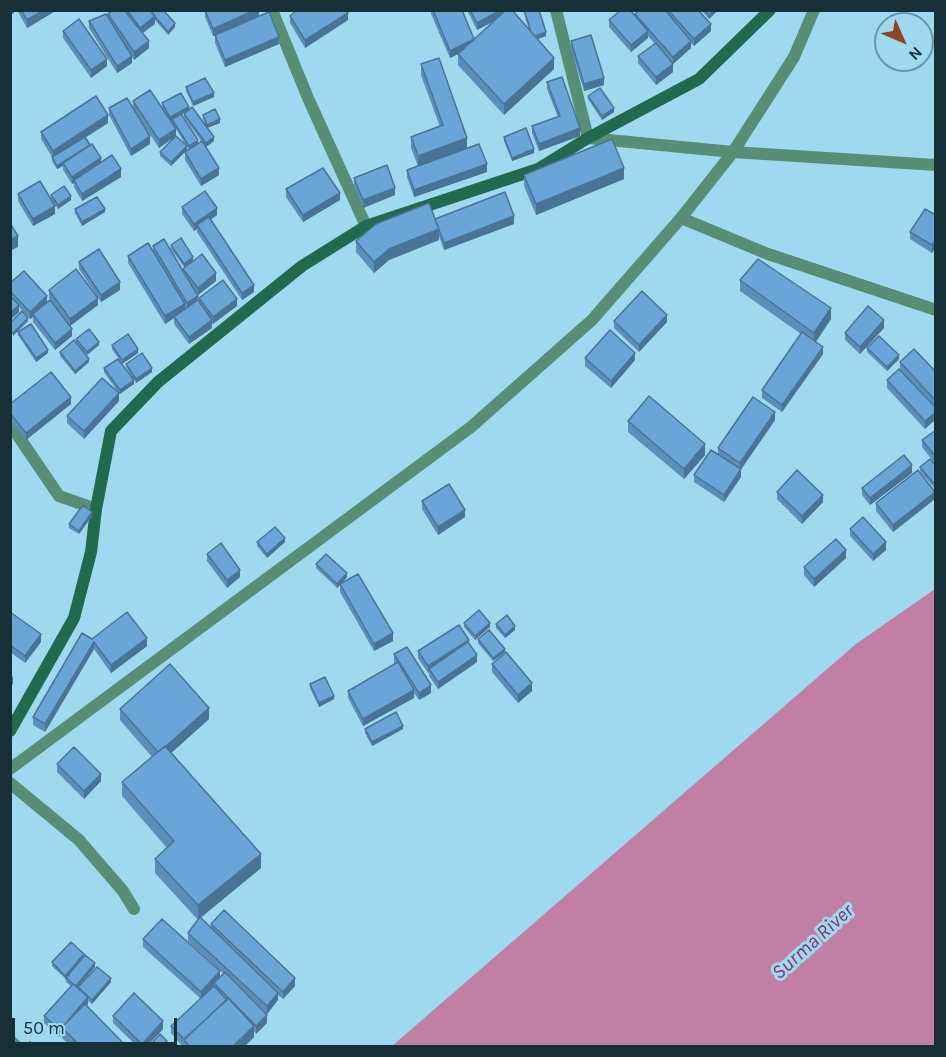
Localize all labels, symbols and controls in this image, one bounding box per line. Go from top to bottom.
north arrow [874,12,934,72]
text: N [905,43,926,64]
water label: Surma River [767,899,859,985]
scale bar [15,1006,180,1044]
text: 50 m [23,1017,65,1039]

